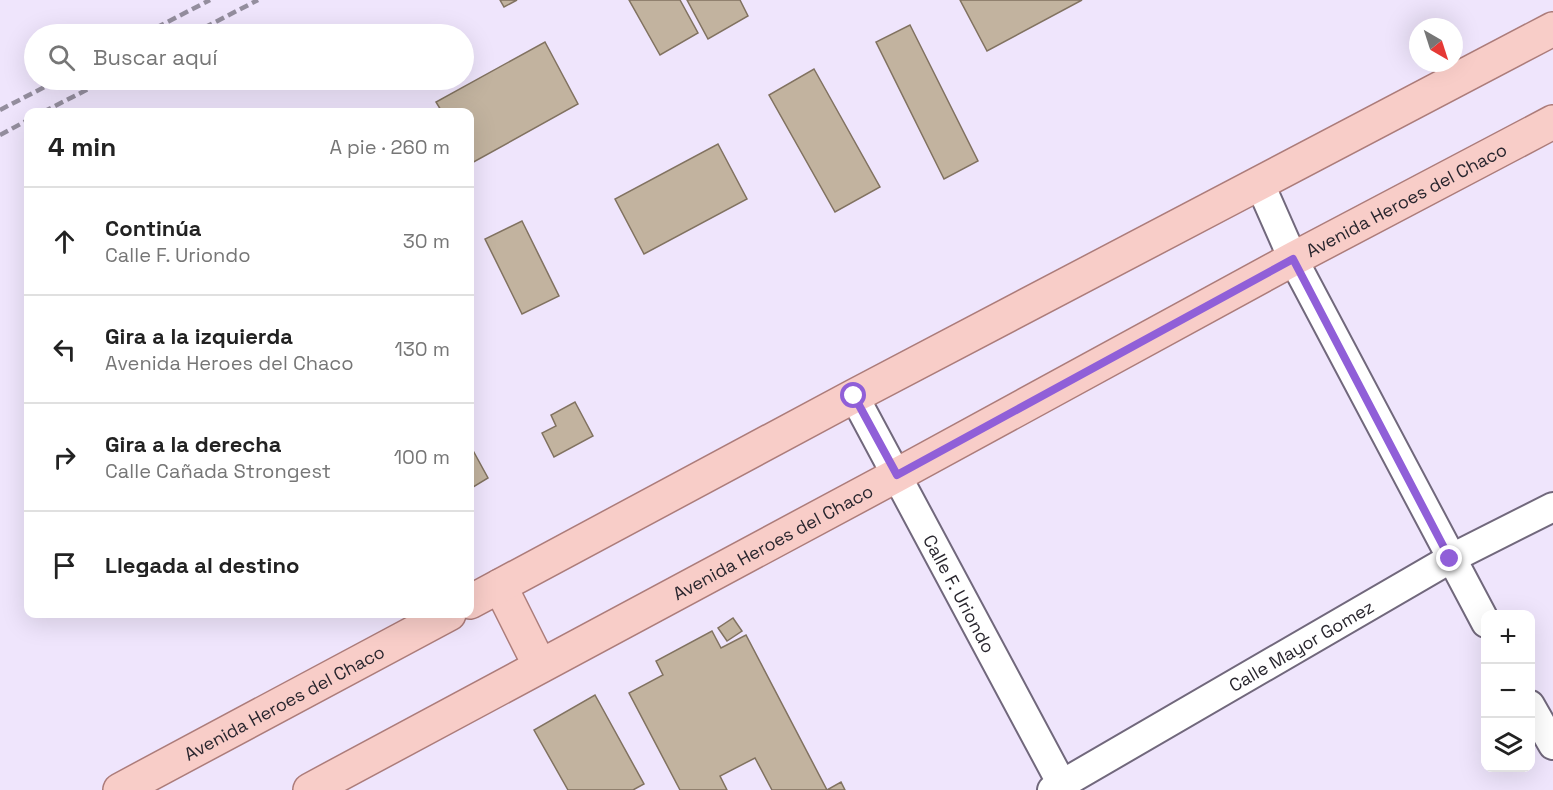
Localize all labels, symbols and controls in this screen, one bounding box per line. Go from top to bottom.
north arrow [1409,18,1463,72]
search box [24,24,474,90]
icon: search [45,41,78,74]
text: Buscar aquí [93,43,218,71]
text: 4 min [48,130,116,164]
text: A pie · 260 m [329,134,450,160]
street label: Avenida Heroes del Chaco [1302,137,1510,262]
text: Continúa [105,214,201,242]
icon: ahead [48,225,81,258]
text: 30 m [403,228,450,254]
text: Calle F. Uriondo [105,242,251,268]
text: Gira a la izquierda [105,322,293,350]
icon: left [48,333,81,366]
text: 130 m [394,336,450,362]
text: Avenida Heroes del Chaco [105,350,354,376]
route start [840,382,866,408]
text: Gira a la derecha [105,430,282,458]
icon: right [48,441,81,474]
text: 100 m [394,444,450,470]
text: Calle Cañada Strongest [105,458,331,484]
street label: Avenida Heroes del Chaco [669,479,877,605]
street label: Calle F. Uriondo [919,530,1001,657]
route end [1436,545,1462,571]
icon: arrive [48,549,81,582]
text: Llegada al destino [105,551,299,579]
street label: Calle Mayor Gomez [1225,594,1378,696]
map controls [1481,610,1535,772]
button: + [1481,610,1535,664]
street label: Avenida Heroes del Chaco [180,639,388,765]
button: − [1481,664,1535,718]
button: layers [1481,718,1535,772]

